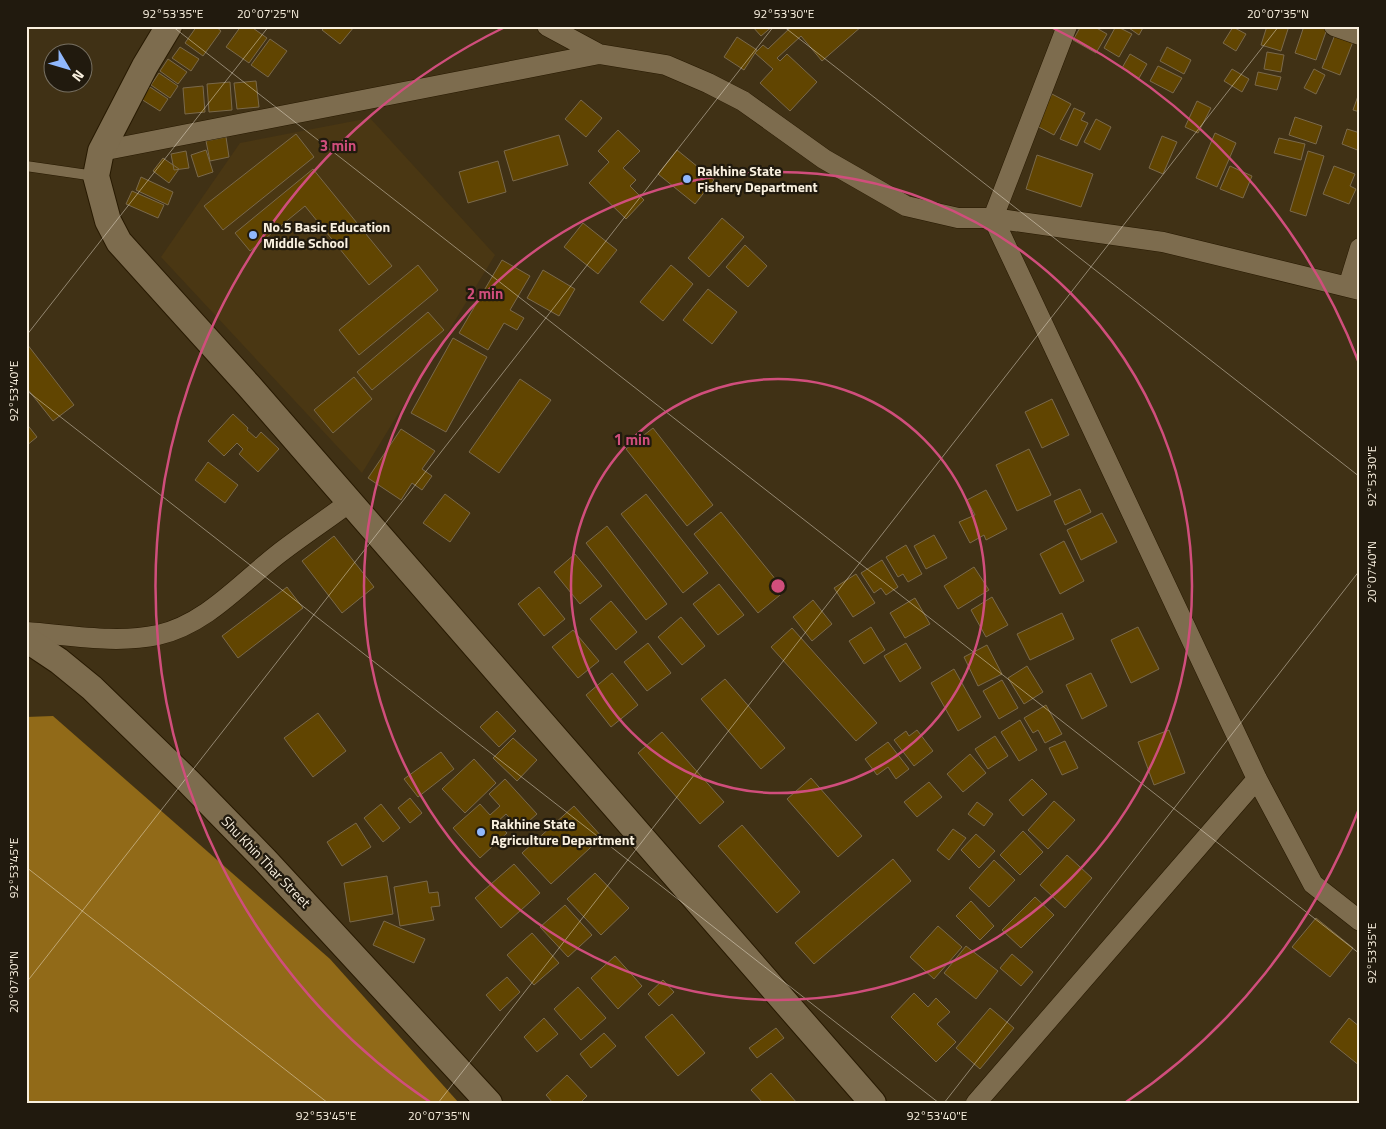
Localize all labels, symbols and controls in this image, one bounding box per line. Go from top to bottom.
text: 92°53'35"E [143,4,204,23]
text: 20°07'25"N [237,4,299,23]
text: 92°53'30"E [754,4,815,23]
text: 20°07'35"N [1247,4,1309,23]
north arrow [42,42,92,92]
text: N [67,66,90,87]
text: 3 min [320,134,356,157]
place label: Rakhine State Fishery Department [697,160,818,197]
marker: Rakhine State Fishery Department [681,173,693,185]
place label: No.5 Basic Education Middle School [263,216,390,253]
marker: No.5 Basic Education Middle School [247,229,259,241]
text: 2 min [467,282,503,305]
text: 92°53'40"E [4,360,23,421]
text: 1 min [614,428,650,451]
text: 92°53'30"E [1362,445,1381,506]
text: 20°07'40"N [1362,541,1381,603]
centre of rings [769,577,787,595]
street label: Shu Khin Thar Street [217,811,316,912]
place label: Rakhine State Agriculture Department [491,813,635,850]
marker: Rakhine State Agriculture Department [475,826,487,838]
text: 92°53'45"E [4,837,23,898]
text: 92°53'35"E [1362,922,1381,983]
text: 20°07'30"N [4,951,23,1013]
text: 92°53'45"E [296,1106,357,1125]
text: 20°07'35"N [408,1106,470,1125]
text: 92°53'40"E [907,1106,968,1125]

